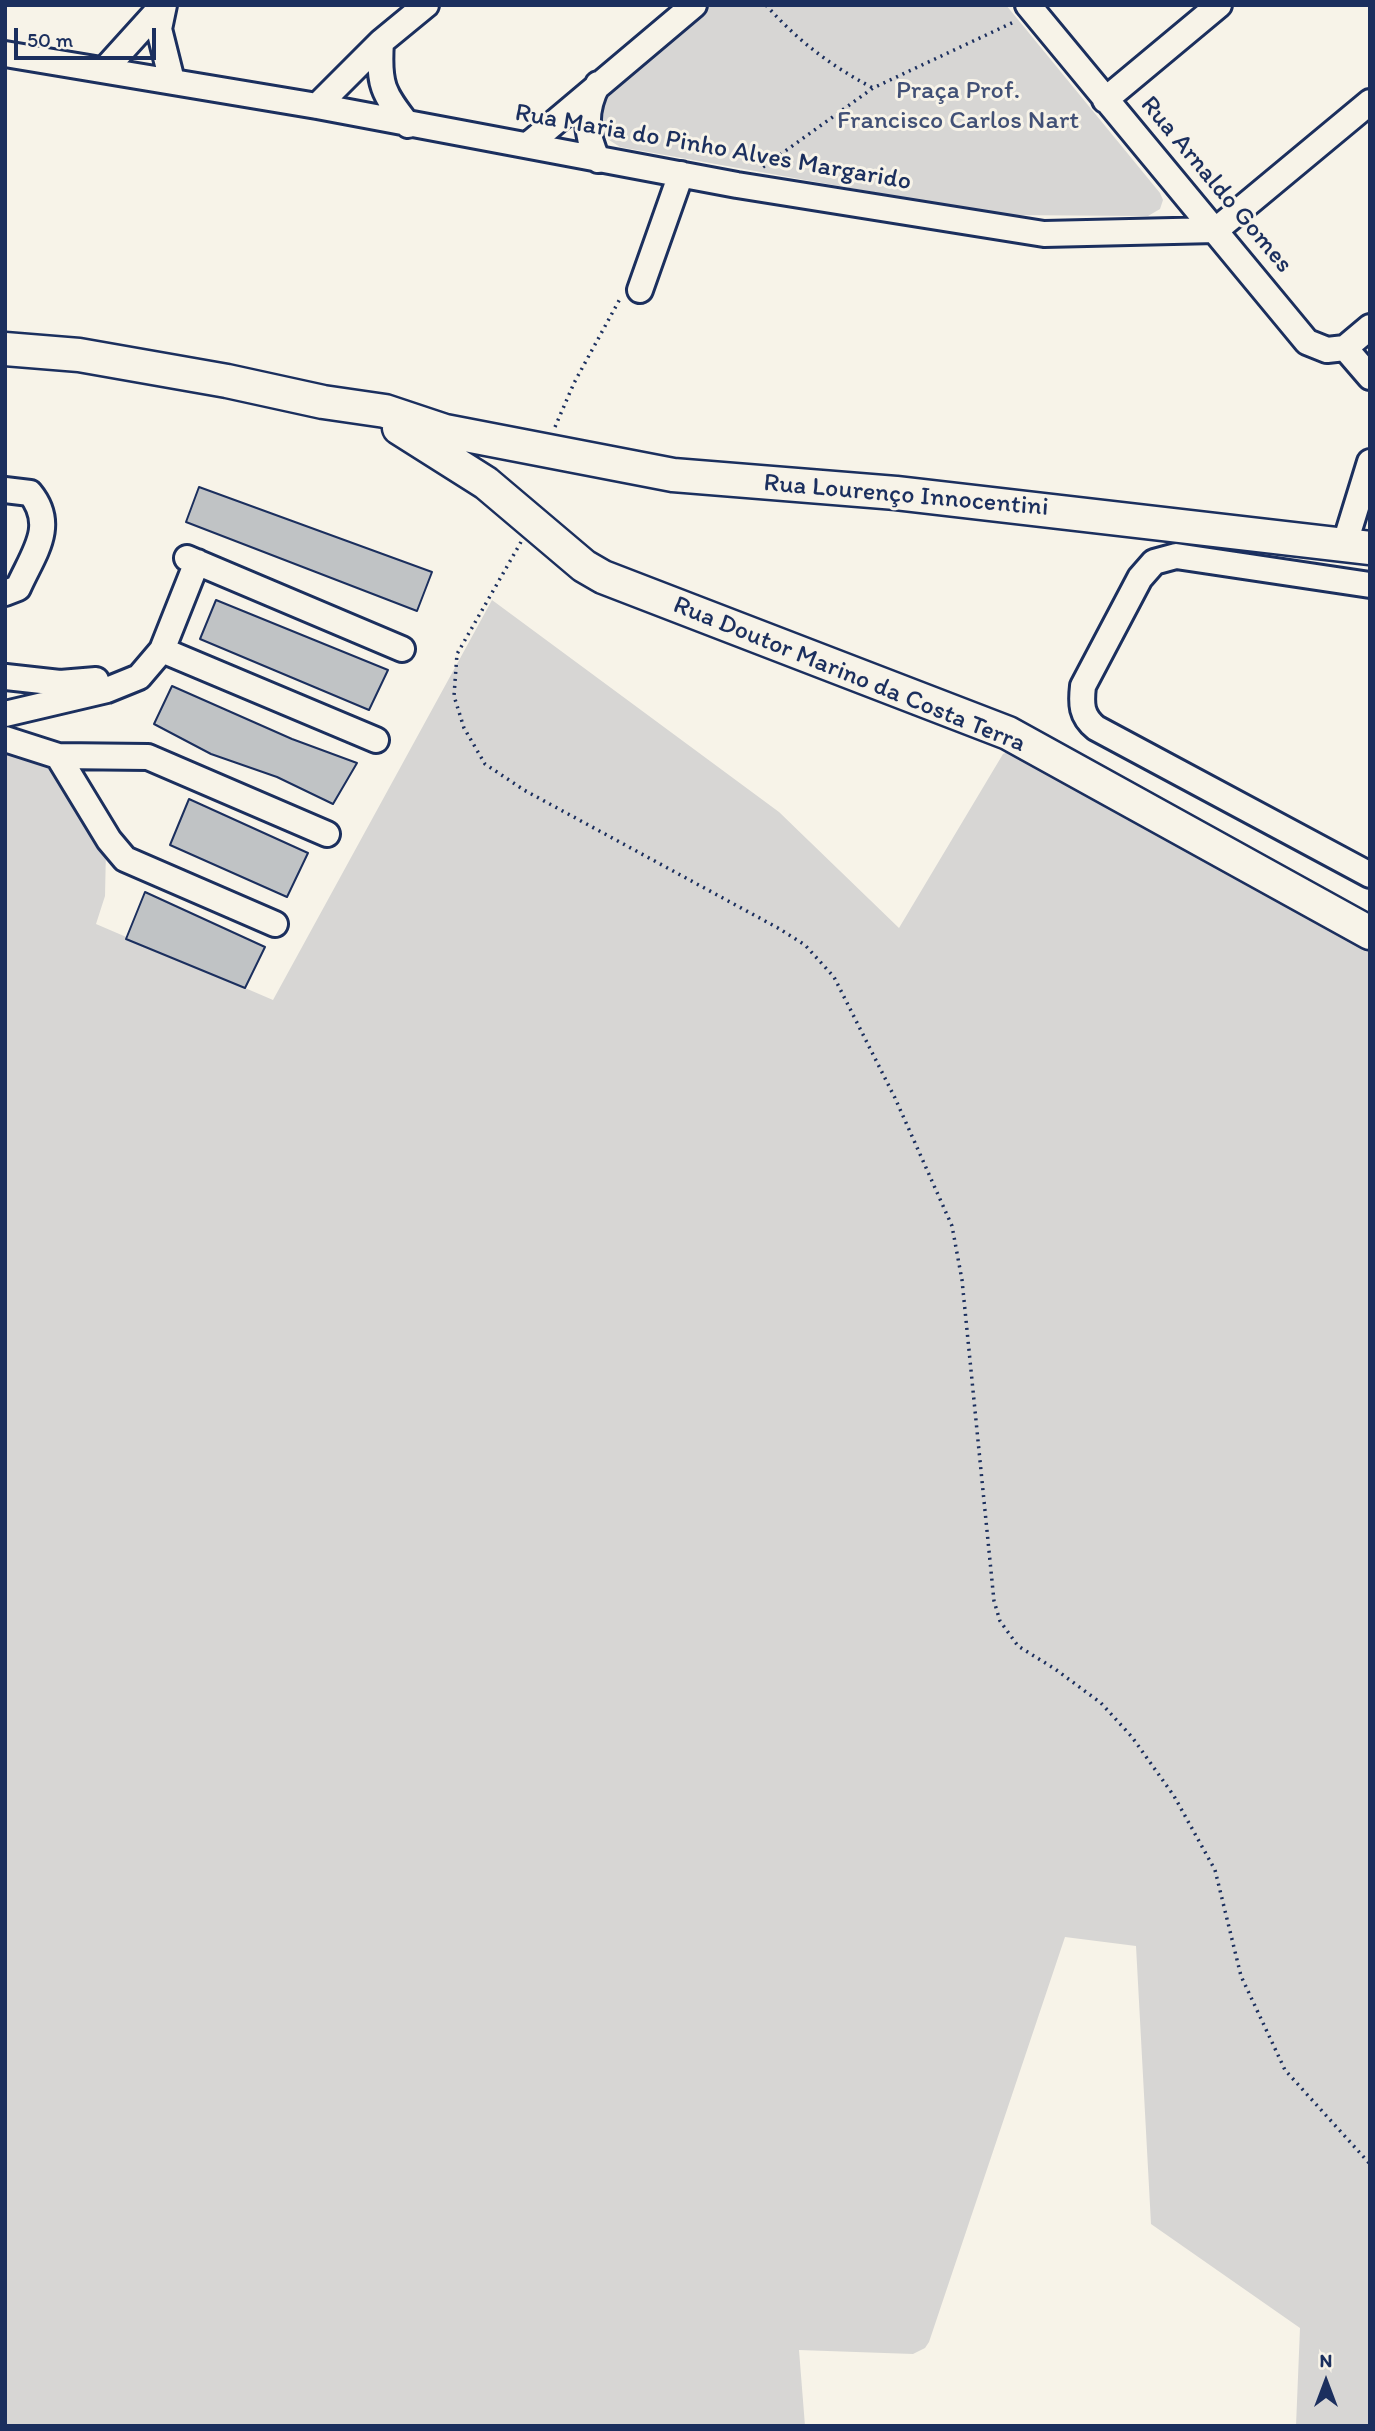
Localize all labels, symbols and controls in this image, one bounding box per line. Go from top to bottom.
scale bar [18,14,159,58]
text: 50 m [27,27,73,52]
park label: Praça Prof. Francisco Carlos Nart [837,75,1079,136]
street label: Rua Arnaldo Gomes [1133,90,1299,280]
street label: Rua Maria do Pinho Alves Margarido [512,98,914,198]
street label: Rua Lourenço Innocentini [762,468,1050,524]
street label: Rua Doutor Marino da Costa Terra [668,590,1030,760]
north arrow [1291,2347,1361,2417]
text: N [1320,2349,1332,2372]

